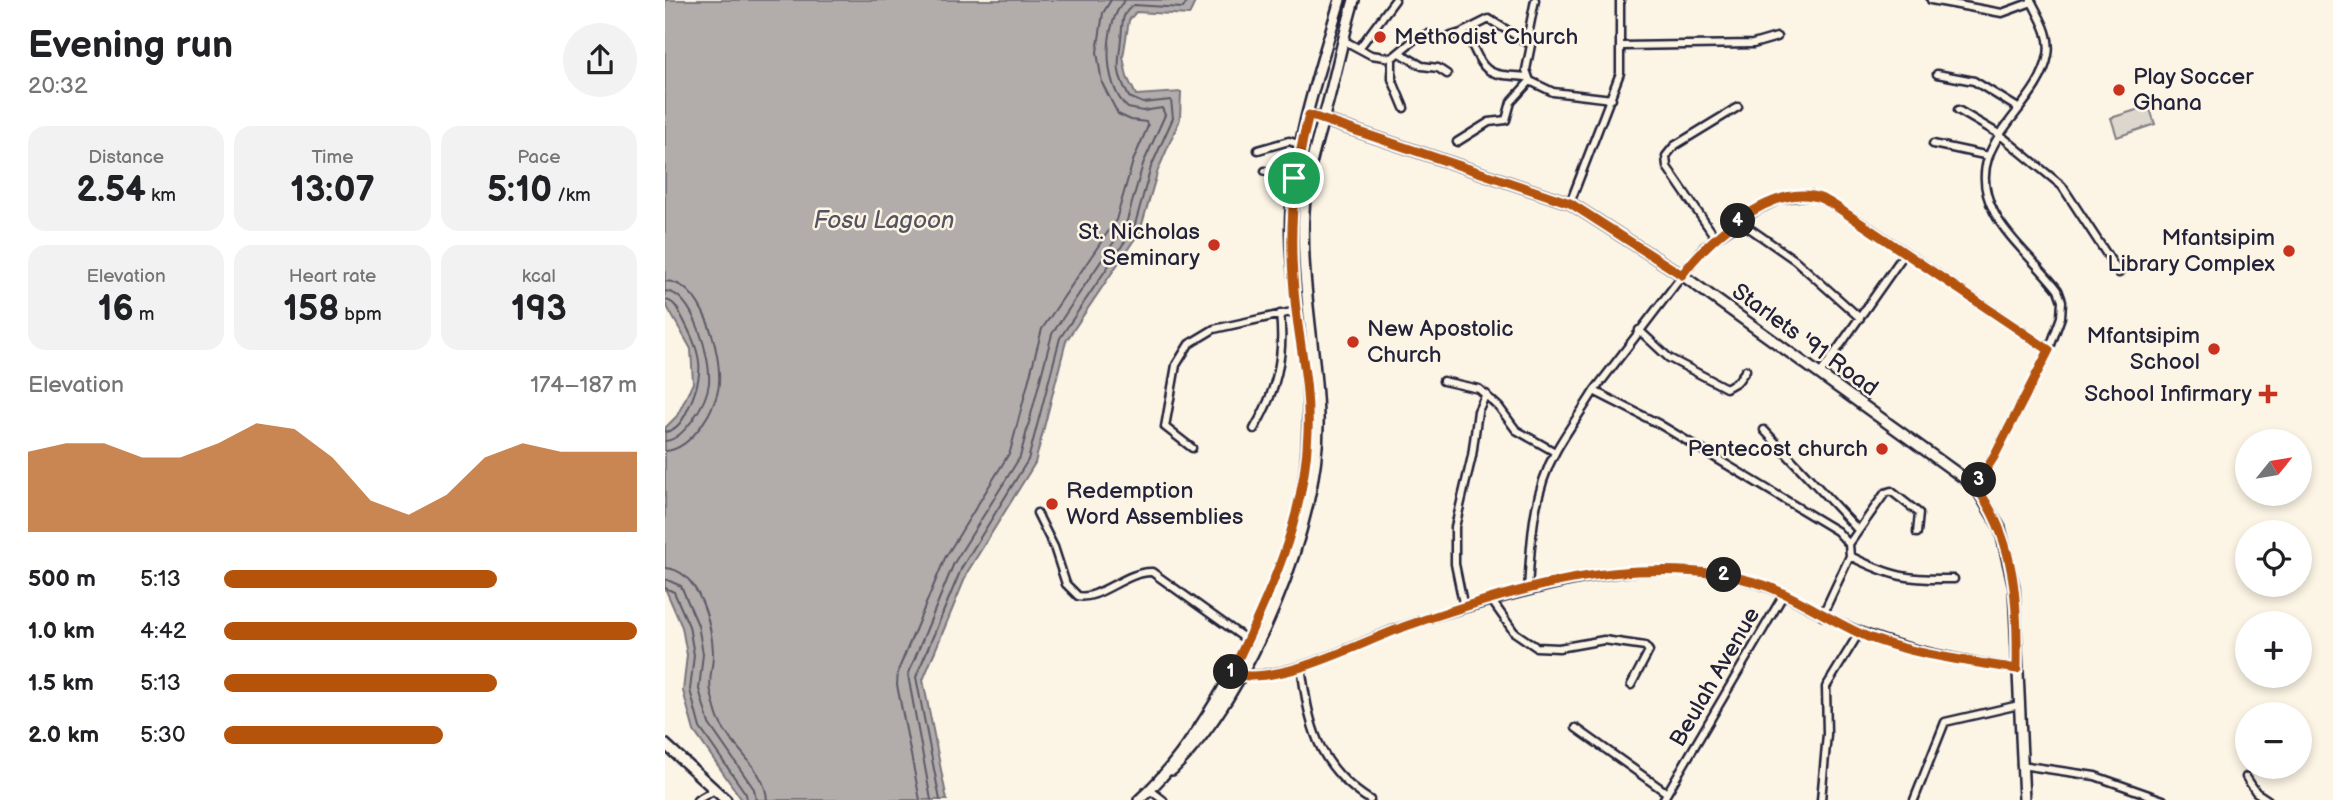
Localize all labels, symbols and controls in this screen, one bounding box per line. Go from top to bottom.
text: Evening run [28,23,233,68]
button: share [563,23,637,97]
place label: Methodist Church [1394,23,1578,51]
marker: Methodist Church [1372,29,1388,45]
place label: Play Soccer Ghana [2133,63,2254,117]
text: 20:32 [28,72,87,100]
marker: Play Soccer Ghana [2111,82,2127,98]
text: Distance [88,146,164,169]
text: Time [311,146,354,169]
text: Pace [517,146,560,169]
pin [1264,148,1324,208]
icon: arrive [1275,159,1313,197]
text: 2.54 [76,169,146,212]
text: 13:07 [290,169,375,212]
text: 5:10 [487,169,552,212]
text: km [146,184,176,207]
text: /km [552,184,591,207]
pin: 4 [1721,204,1755,238]
water label: Fosu Lagoon [813,206,955,235]
text: 4 [1732,209,1743,232]
place label: St. Nicholas Seminary [1078,218,1201,272]
place label: Mfantsipim Library Complex [2107,224,2275,278]
marker: St. Nicholas Seminary [1206,237,1222,253]
marker: Mfantsipim Library Complex [2281,243,2297,259]
text: Elevation [87,265,166,288]
text: Heart rate [289,265,376,288]
text: kcal [522,265,556,288]
street label: Starlets '91 Road [1726,278,1884,402]
text: 16 [98,288,134,331]
text: 158 [283,288,339,331]
text: 193 [511,288,567,331]
text: m [134,303,155,326]
text: bpm [339,303,382,326]
place label: New Apostolic Church [1367,315,1514,369]
place label: Mfantsipim School [2087,322,2200,376]
marker: New Apostolic Church [1345,334,1361,350]
marker: Mfantsipim School [2206,341,2222,357]
text: Elevation [28,371,124,399]
text: 174–187 m [530,371,637,399]
place label: School Infirmary [2084,380,2253,408]
marker: School Infirmary [2258,384,2278,404]
north arrow [2235,429,2312,506]
map controls [2235,429,2312,779]
place label: Pentecost church [1687,435,1868,463]
marker: Pentecost church [1874,441,1890,457]
pin: 3 [1961,462,1997,498]
text: 3 [1973,468,1984,491]
place label: Redemption Word Assemblies [1066,477,1243,531]
marker: Redemption Word Assemblies [1044,496,1060,512]
button: locate [2235,520,2312,597]
pin: 2 [1707,558,1741,592]
text: 2 [1718,563,1729,586]
text: 500 m [28,565,96,593]
text: 5:13 [140,565,181,593]
street label: Beulah Avenue [1664,602,1766,752]
button: + [2235,611,2312,688]
text: 1.0 km [28,617,95,645]
text: 4:42 [140,617,186,645]
pin: 1 [1213,654,1249,690]
text: 1 [1227,660,1235,683]
text: 1.5 km [28,669,94,697]
text: 5:13 [140,669,181,697]
button: − [2235,702,2312,779]
text: 2.0 km [28,721,99,749]
text: 5:30 [140,721,186,749]

